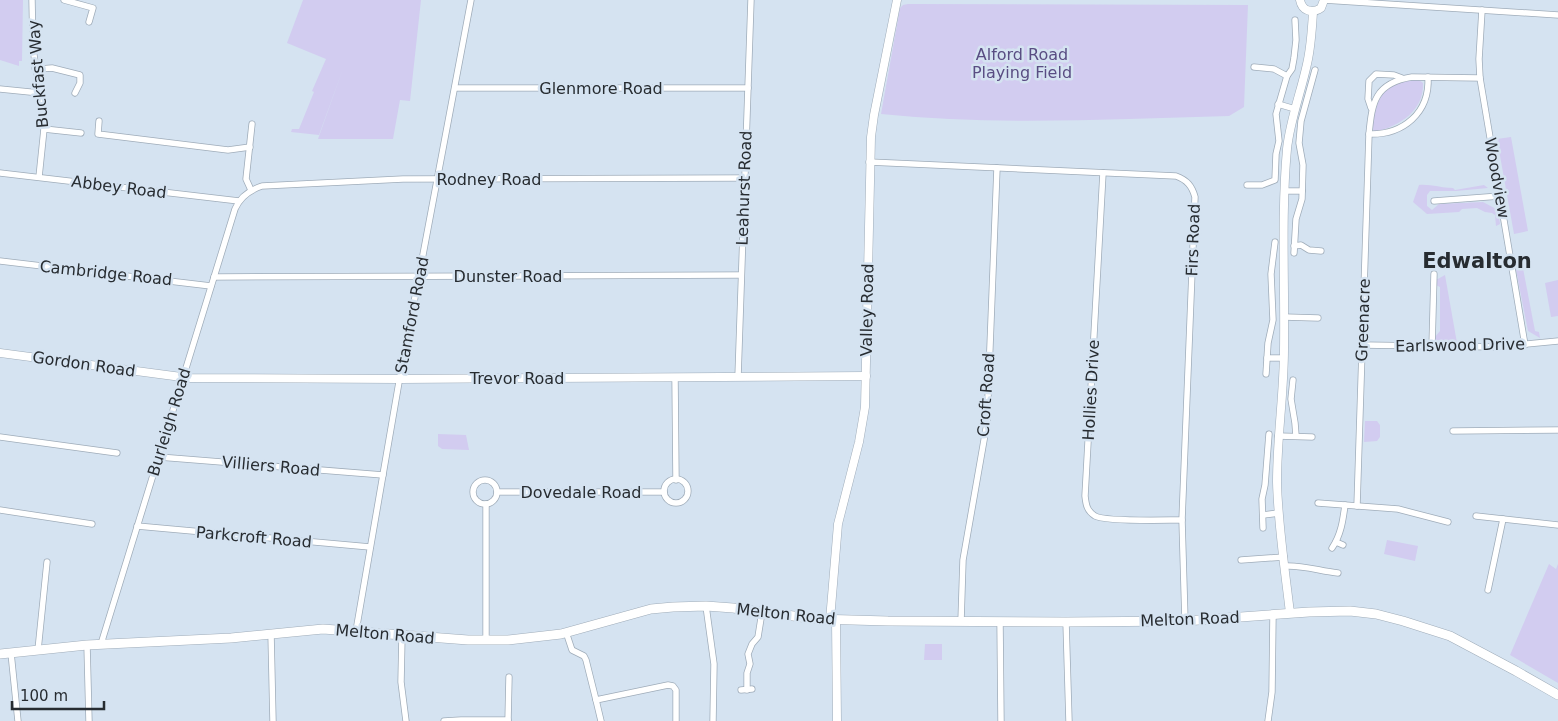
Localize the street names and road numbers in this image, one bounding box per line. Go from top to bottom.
street label: Buckfast Way [24,19,52,129]
street label: Glenmore Road [539,79,663,98]
street label: Leahurst Road [732,130,756,246]
street label: Woodview [1481,136,1513,220]
street label: Rodney Road [436,170,542,189]
street label: Abbey Road [70,172,168,202]
street label: Firs Road [1182,203,1204,277]
street label: Stamford Road [391,255,433,375]
street label: Cambridge Road [39,257,173,289]
street label: Valley Road [857,263,877,357]
street label: Dunster Road [454,267,562,286]
street label: Greenacre [1352,278,1374,362]
street label: Earlswood Drive [1395,334,1525,356]
street label: Hollies Drive [1079,339,1103,441]
street label: Gordon Road [31,347,137,381]
street label: Croft Road [974,352,998,438]
street label: Burleigh Road [144,366,194,478]
street label: Trevor Road [469,369,564,388]
street label: Villiers Road [221,452,321,480]
street label: Dovedale Road [521,483,641,502]
street label: Parkcroft Road [195,522,313,552]
street label: Melton Road [736,599,836,629]
street label: Melton Road [1140,608,1240,630]
street label: Melton Road [335,620,435,648]

